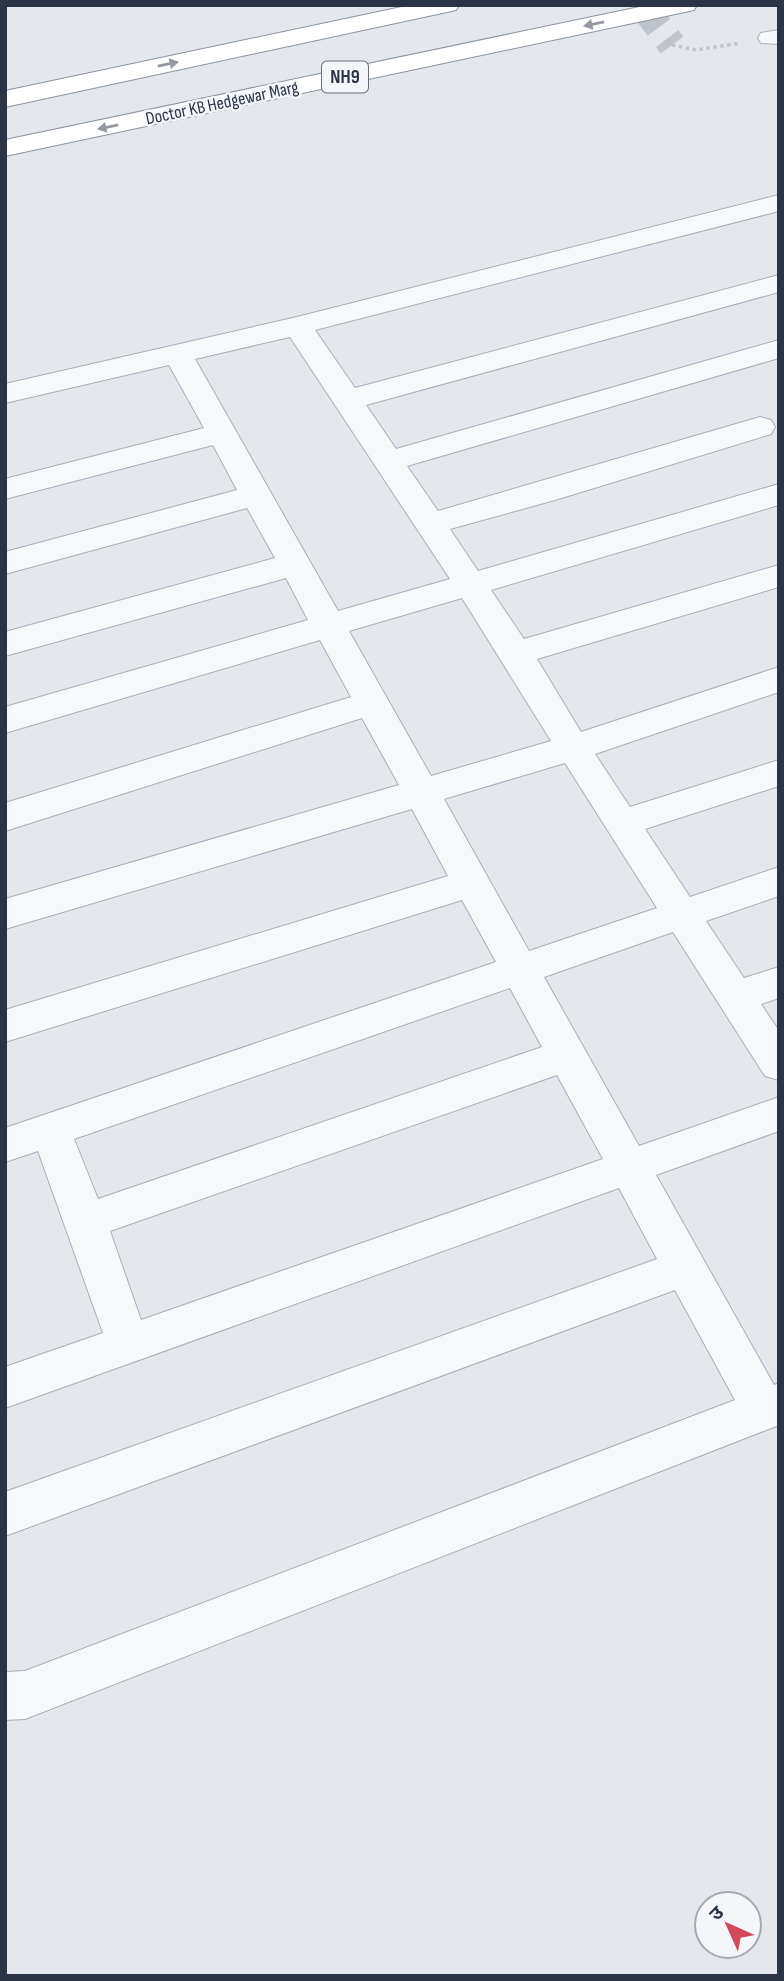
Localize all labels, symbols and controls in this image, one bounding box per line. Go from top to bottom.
one-way arrow [583,19,605,30]
one-way arrow [157,59,179,70]
road number: NH9 [322,61,368,92]
street label: Doctor KB Hedgewar Marg [144,77,300,129]
one-way arrow [97,121,119,132]
north arrow [693,1890,763,1960]
text: उ [705,1901,730,1926]

